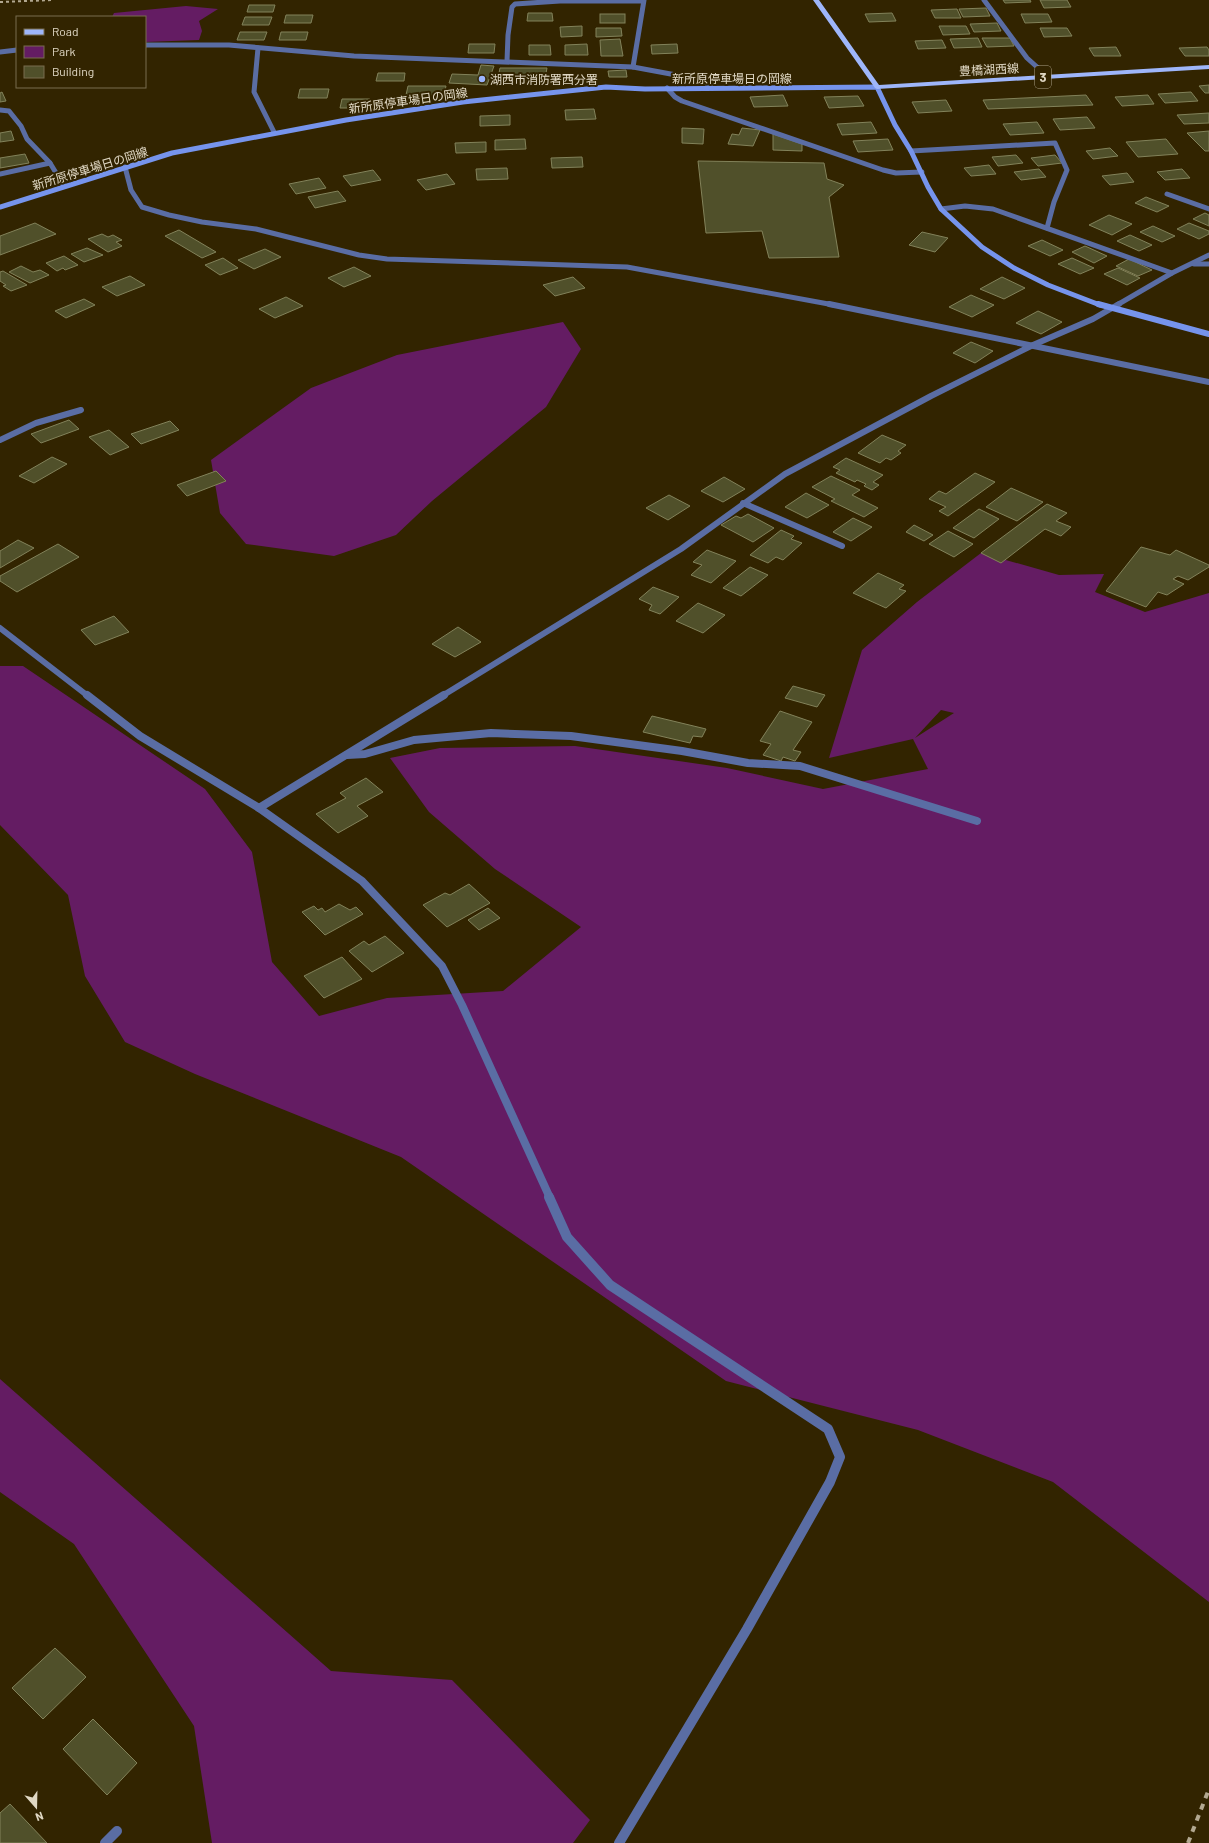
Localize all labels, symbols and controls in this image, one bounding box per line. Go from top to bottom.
legend [16,16,146,88]
text: Road [52,24,79,38]
text: Park [52,44,76,58]
street label: 豊橋湖西線 [959,60,1019,78]
text: Building [52,64,94,78]
road number: 3 [1035,66,1051,88]
street label: 新所原停車場日の岡線 [672,71,792,85]
place label: 湖西市消防署西分署 [490,72,598,86]
marker: 湖西市消防署西分署 [477,74,487,84]
street label: 新所原停車場日の岡線 [348,85,468,115]
street label: 新所原停車場日の岡線 [31,144,149,192]
north arrow [16,1787,56,1827]
text: N [34,1810,45,1824]

